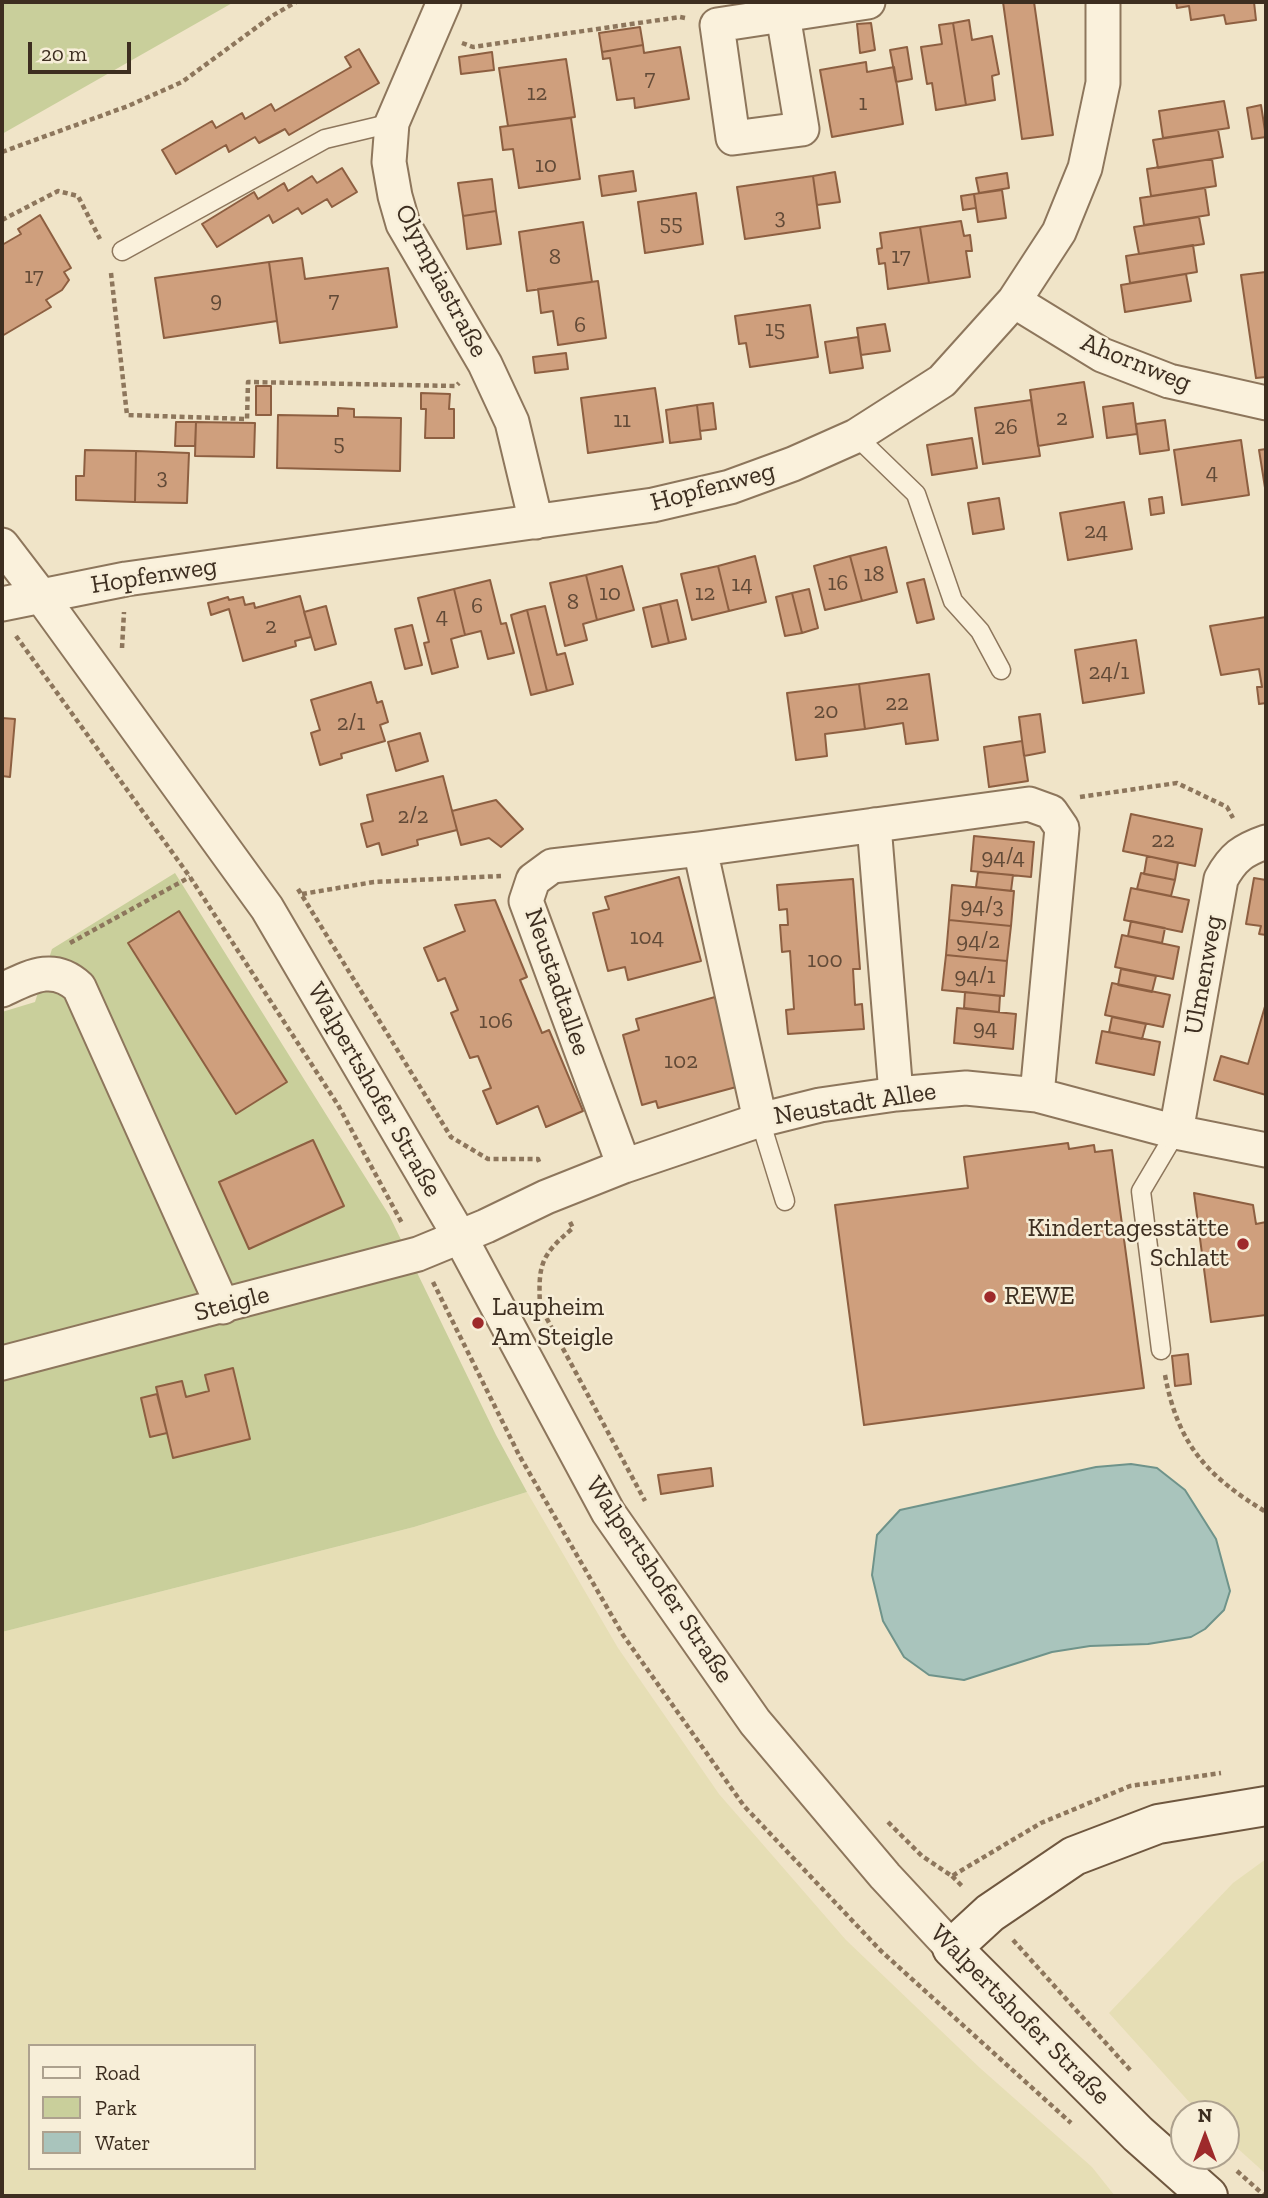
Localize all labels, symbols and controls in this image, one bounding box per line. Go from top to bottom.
scale bar [32,28,135,72]
text: 20 m [41,41,87,66]
house number: 7 [645,64,655,92]
house number: 12 [527,79,547,107]
house number: 1 [859,89,867,117]
house number: 10 [535,151,557,179]
street label: Olympiastraße [388,199,494,363]
house number: 3 [774,203,786,231]
house number: 55 [659,209,683,237]
house number: 17 [891,242,911,270]
house number: 8 [549,243,561,271]
house number: 17 [24,262,44,290]
house number: 9 [210,286,222,314]
house number: 7 [329,286,339,314]
house number: 6 [574,311,586,339]
house number: 15 [765,315,785,343]
street label: Ahornweg [1076,327,1196,399]
house number: 2 [1056,404,1068,432]
house number: 11 [613,406,631,434]
house number: 26 [994,413,1018,441]
house number: 5 [333,429,345,457]
street label: Hopfenweg [647,455,779,519]
house number: 4 [1206,458,1218,486]
house number: 3 [156,463,168,491]
house number: 24 [1084,517,1108,545]
street label: Hopfenweg [89,551,219,601]
house number: 18 [863,560,885,588]
house number: 16 [827,569,849,597]
house number: 14 [731,570,753,598]
house number: 10 [599,579,621,607]
house number: 12 [695,579,715,607]
house number: 8 [567,588,579,616]
house number: 6 [471,592,483,620]
house number: 4 [436,602,448,630]
house number: 2 [265,612,277,640]
house number: 24/1 [1089,658,1129,686]
house number: 22 [885,689,909,717]
house number: 20 [813,697,839,725]
house number: 2/1 [337,709,365,737]
house number: 2/2 [397,802,429,830]
house number: 22 [1151,826,1175,854]
house number: 94/4 [981,843,1025,871]
house number: 94/3 [960,892,1004,920]
street label: Neustadtallee [517,904,597,1060]
street label: Ulmenweg [1178,913,1230,1037]
house number: 104 [630,923,664,951]
house number: 94/2 [956,927,1000,955]
house number: 100 [807,946,843,974]
house number: 94/1 [954,962,996,990]
street label: Walpertshofer Straße [300,977,448,1203]
house number: 106 [479,1007,513,1035]
house number: 94 [973,1014,997,1042]
house number: 102 [664,1047,698,1075]
street label: Neustadt Allee [772,1076,938,1132]
place label: Kindertagesstätte Schlatt [1028,1213,1229,1274]
marker: Kindertagesstätte Schlatt [1235,1236,1251,1252]
street label: Steigle [191,1279,273,1329]
place label: REWE [1004,1281,1075,1313]
marker: REWE [982,1289,998,1305]
place label: Laupheim Am Steigle [492,1292,614,1354]
marker: Laupheim Am Steigle [470,1315,486,1331]
street label: Walpertshofer Straße [578,1471,740,1689]
street label: Walpertshofer Straße [923,1918,1117,2112]
legend [28,2044,256,2170]
text: Road [95,2060,140,2085]
text: Park [95,2095,137,2120]
north arrow [1170,2100,1240,2170]
text: N [1198,2104,1212,2127]
text: Water [95,2130,150,2155]

